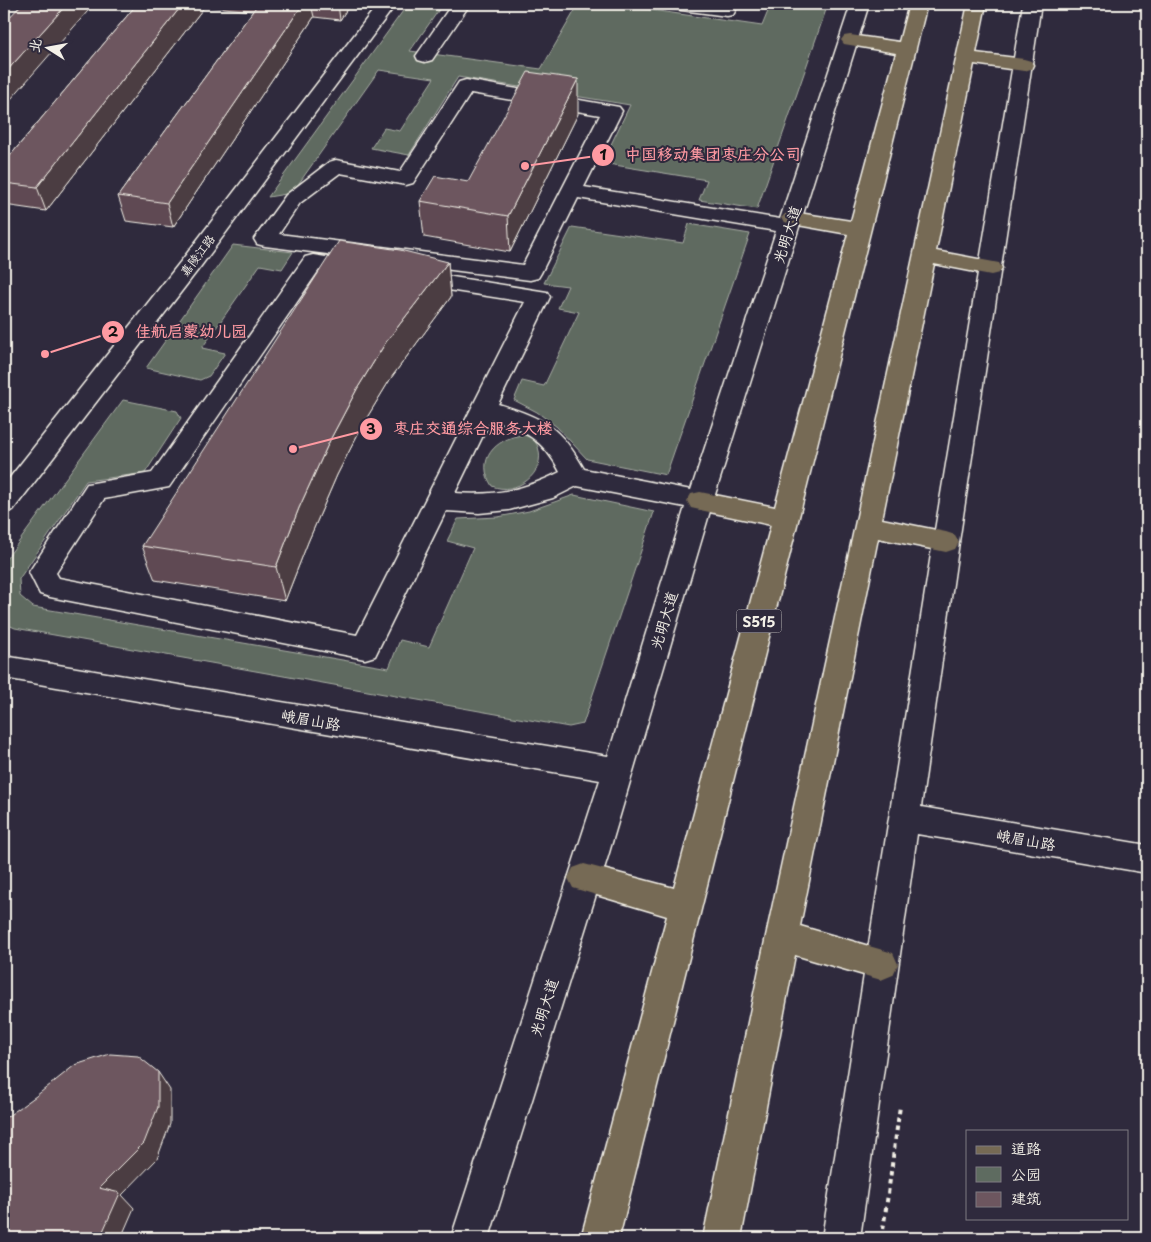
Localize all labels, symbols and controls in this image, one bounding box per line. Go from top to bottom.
north arrow [22,22,72,72]
text: 北 [23,37,46,54]
callout: 中国移动集团枣庄分公司 [590,139,811,170]
text: 中国移动集团枣庄分公司 [625,141,801,165]
text: 1 [599,142,607,165]
street label: 光明大道 [766,202,806,266]
street label: 嘉陵江路 [175,230,219,280]
callout: 佳航启蒙幼儿园 [100,316,257,347]
text: 佳航启蒙幼儿园 [135,318,247,342]
text: 2 [108,319,119,342]
callout: 枣庄交通综合服务大楼 [358,413,563,444]
text: 枣庄交通综合服务大楼 [393,415,553,439]
text: 3 [366,416,376,439]
street label: 光明大道 [643,588,683,652]
road number: S515 [736,610,782,632]
street label: 峨眉山路 [279,702,343,736]
street label: 峨眉山路 [994,822,1058,856]
street label: 光明大道 [523,975,563,1039]
legend [966,1130,1128,1220]
text: 道路 [1011,1136,1041,1159]
text: 公园 [1011,1162,1041,1185]
text: 建筑 [1011,1186,1041,1209]

